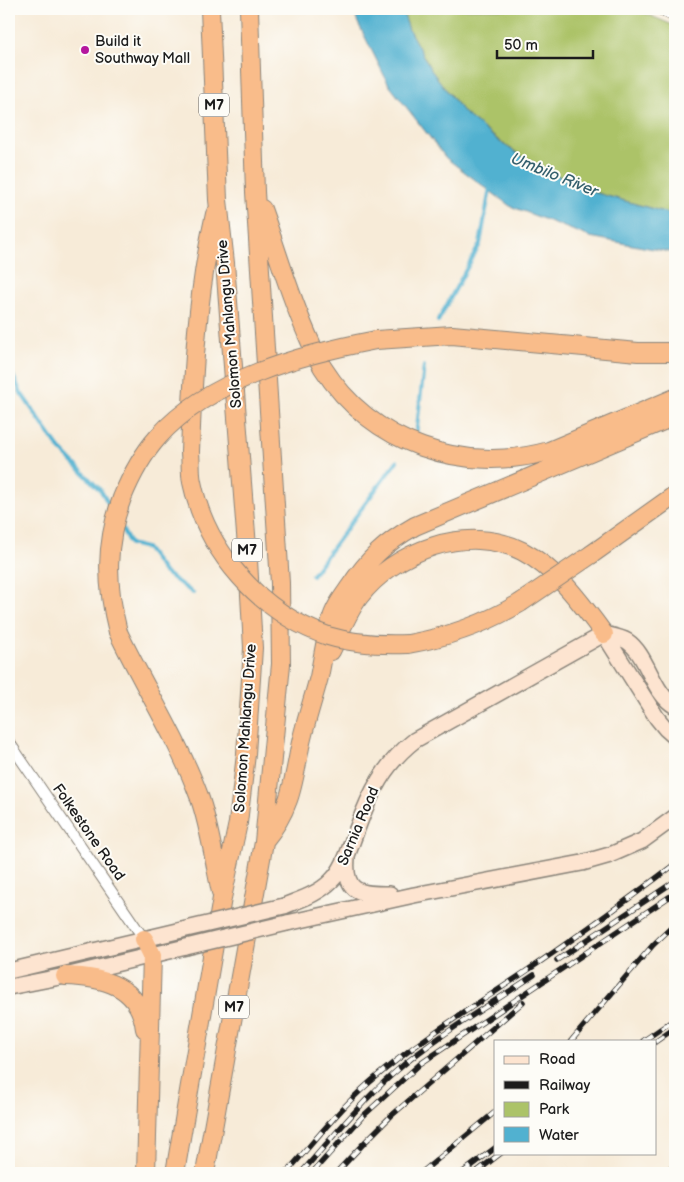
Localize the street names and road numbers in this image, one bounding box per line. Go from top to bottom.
road number: M7 [199,94,229,116]
street label: Solomon Mahlangu Drive [213,239,246,409]
road number: M7 [232,538,262,562]
street label: Solomon Mahlangu Drive [230,643,261,813]
street label: Folkestone Road [48,780,129,884]
street label: Sarnia Road [333,784,384,868]
road number: M7 [219,996,249,1019]

